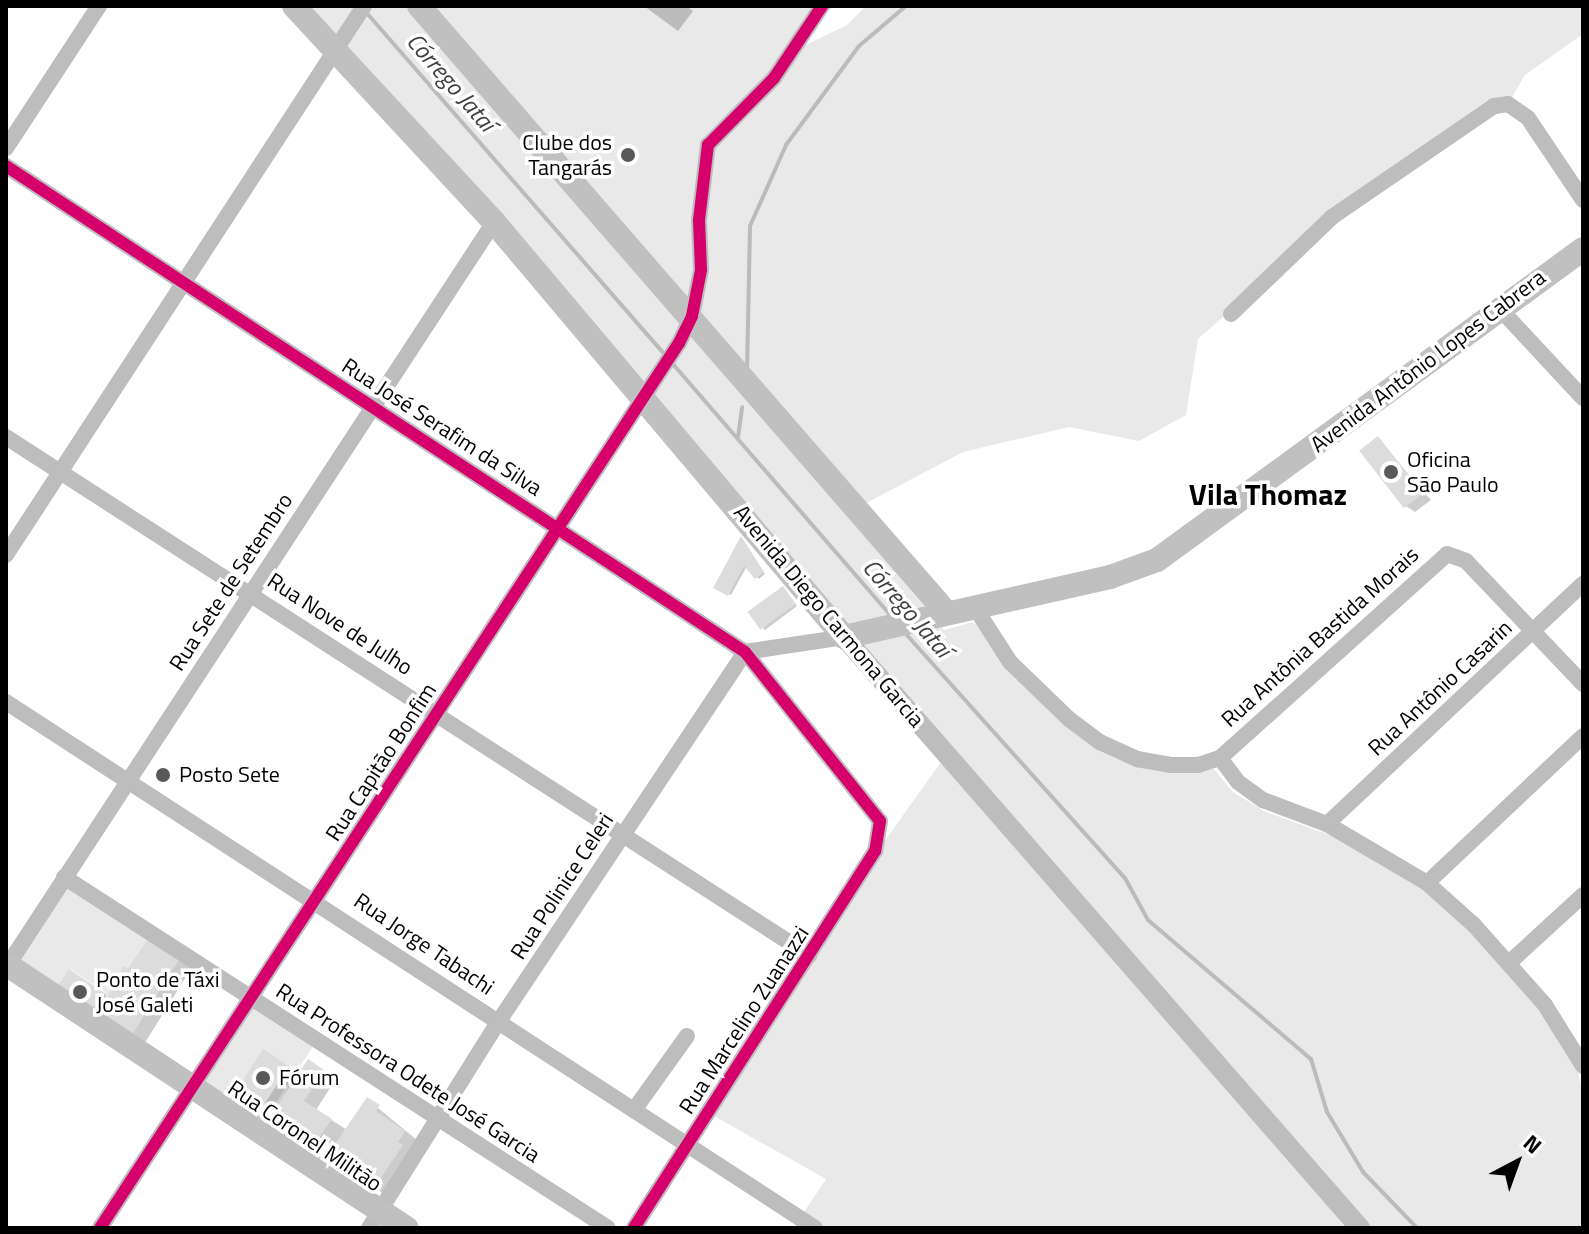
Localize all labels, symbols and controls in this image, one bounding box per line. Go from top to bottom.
water label: Córrego Jataí [401,27,501,137]
place label: Clube dos Tangarás [522,129,612,180]
marker: Clube dos Tangarás [619,146,637,164]
street label: Avenida Antônio Lopes Cabrera [1305,264,1551,458]
street label: Rua José Serafim da Silva [337,353,547,501]
place label: Oficina São Paulo [1407,446,1499,498]
marker: Oficina São Paulo [1382,463,1400,481]
district label: Vila Thomaz [1189,476,1347,512]
street label: Rua Sete de Setembro [164,488,298,676]
street label: Avenida Diego Carmona Garcia [728,500,930,732]
street label: Rua Antônia Bastida Morais [1216,541,1424,733]
water label: Córrego Jataí [857,553,957,663]
street label: Rua Nove de Julho [262,567,418,681]
street label: Rua Antônio Casarin [1363,615,1517,761]
street label: Rua Capitão Bonfim [320,678,442,846]
place label: Posto Sete [179,762,280,788]
marker: Posto Sete [154,766,172,784]
street label: Rua Polinice Celeri [505,808,619,964]
street label: Rua Jorge Tabachi [349,887,499,1001]
street label: Rua Marcelino Zuanazzi [673,921,815,1119]
place label: Ponto de Táxi José Galeti [96,966,219,1018]
street label: Rua Professora Odete José Garcia [271,978,545,1168]
marker: Ponto de Táxi José Galeti [71,983,89,1001]
place label: Fórum [279,1065,339,1091]
marker: Fórum [254,1069,272,1087]
street label: Rua Coronel Militão [223,1075,387,1197]
north arrow [1477,1122,1557,1202]
text: N [1516,1126,1550,1162]

